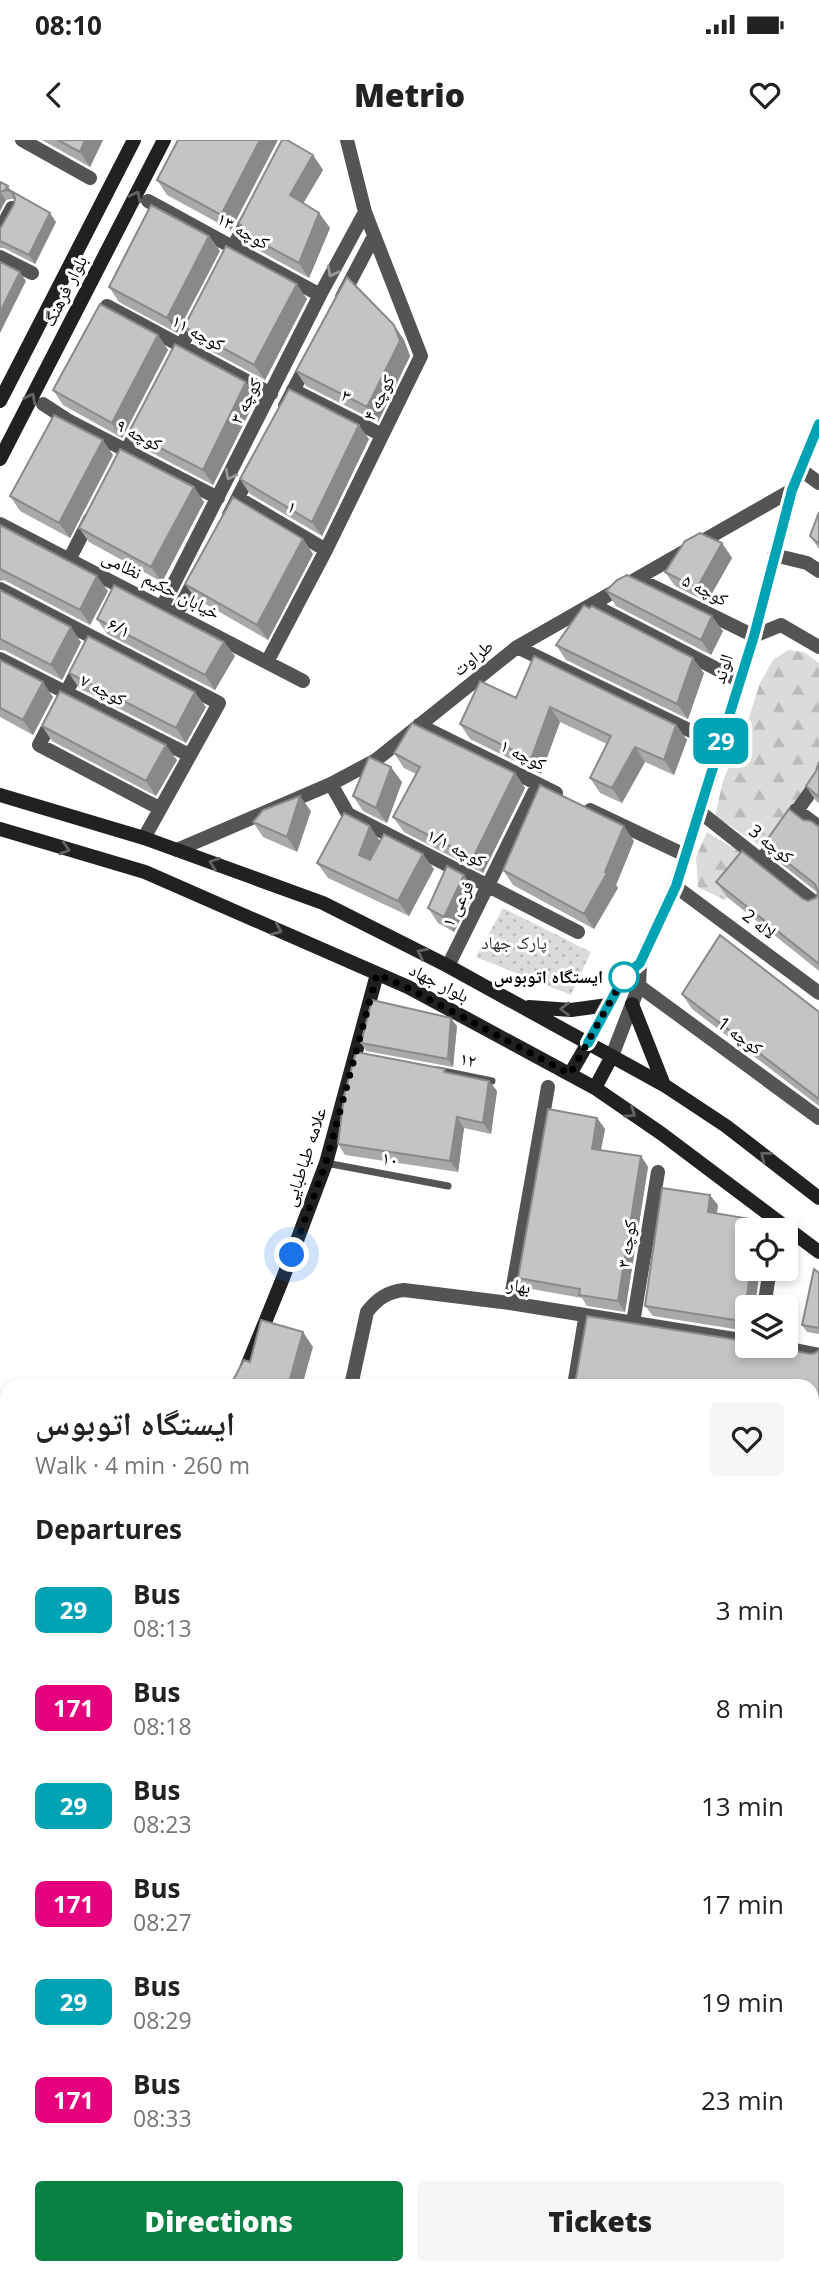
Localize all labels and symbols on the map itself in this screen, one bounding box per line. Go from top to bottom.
one-way arrow [127,191,141,203]
street label: کوچه ۱۳ [213,206,274,255]
street label: بلوار فرهنگ [36,251,92,330]
one-way arrow [327,265,340,277]
street label: کوچه ۱۱ [168,308,229,356]
street label: کوچه ۴ [356,370,400,424]
street label: کوچه ۳ [223,373,267,427]
street label: ۳ [337,383,356,408]
one-way arrow [23,393,37,405]
street label: کوچه ۹ [113,412,167,456]
one-way arrow [224,468,238,480]
street label: ۱ [283,494,302,519]
street label: خیابان حکیم نظامی [98,544,224,625]
street label: کوچه ۵ [679,567,733,611]
street label: ۶/۱ [104,611,135,643]
street label: طراوت [447,633,498,681]
street label: الوند [706,651,738,687]
street label: کوچه ۷ [77,667,131,711]
line badge: 29 [690,718,752,764]
street label: کوچه ۱ [496,733,551,776]
street label: کوچه 3 [744,818,799,869]
street label: کوچه ۱/۱ [423,822,490,872]
one-way arrow [59,840,71,855]
one-way arrow [208,858,220,872]
street label: فرعی ۱ [435,876,479,931]
street label: لاله 2 [738,903,781,944]
one-way arrow [270,922,283,936]
park label: پارک جهاد [481,930,547,954]
one-way arrow [417,948,429,962]
street label: بلوار جهاد [405,957,473,1007]
marker: ایستگاه اتوبوس [609,962,639,992]
place label: ایستگاه اتوبوس [494,964,603,988]
one-way arrow [559,1001,570,1017]
street label: کوچه 1 [713,1011,768,1060]
street label: ۱۲ [458,1046,478,1072]
street label: علامه طباطبایی [277,1104,331,1209]
one-way arrow [623,1105,636,1117]
street label: ۱۰ [380,1145,400,1171]
one-way arrow [760,1152,773,1165]
street label: کوچه ۳ [610,1218,642,1270]
your location [274,1237,309,1272]
street label: بهار [505,1271,533,1299]

